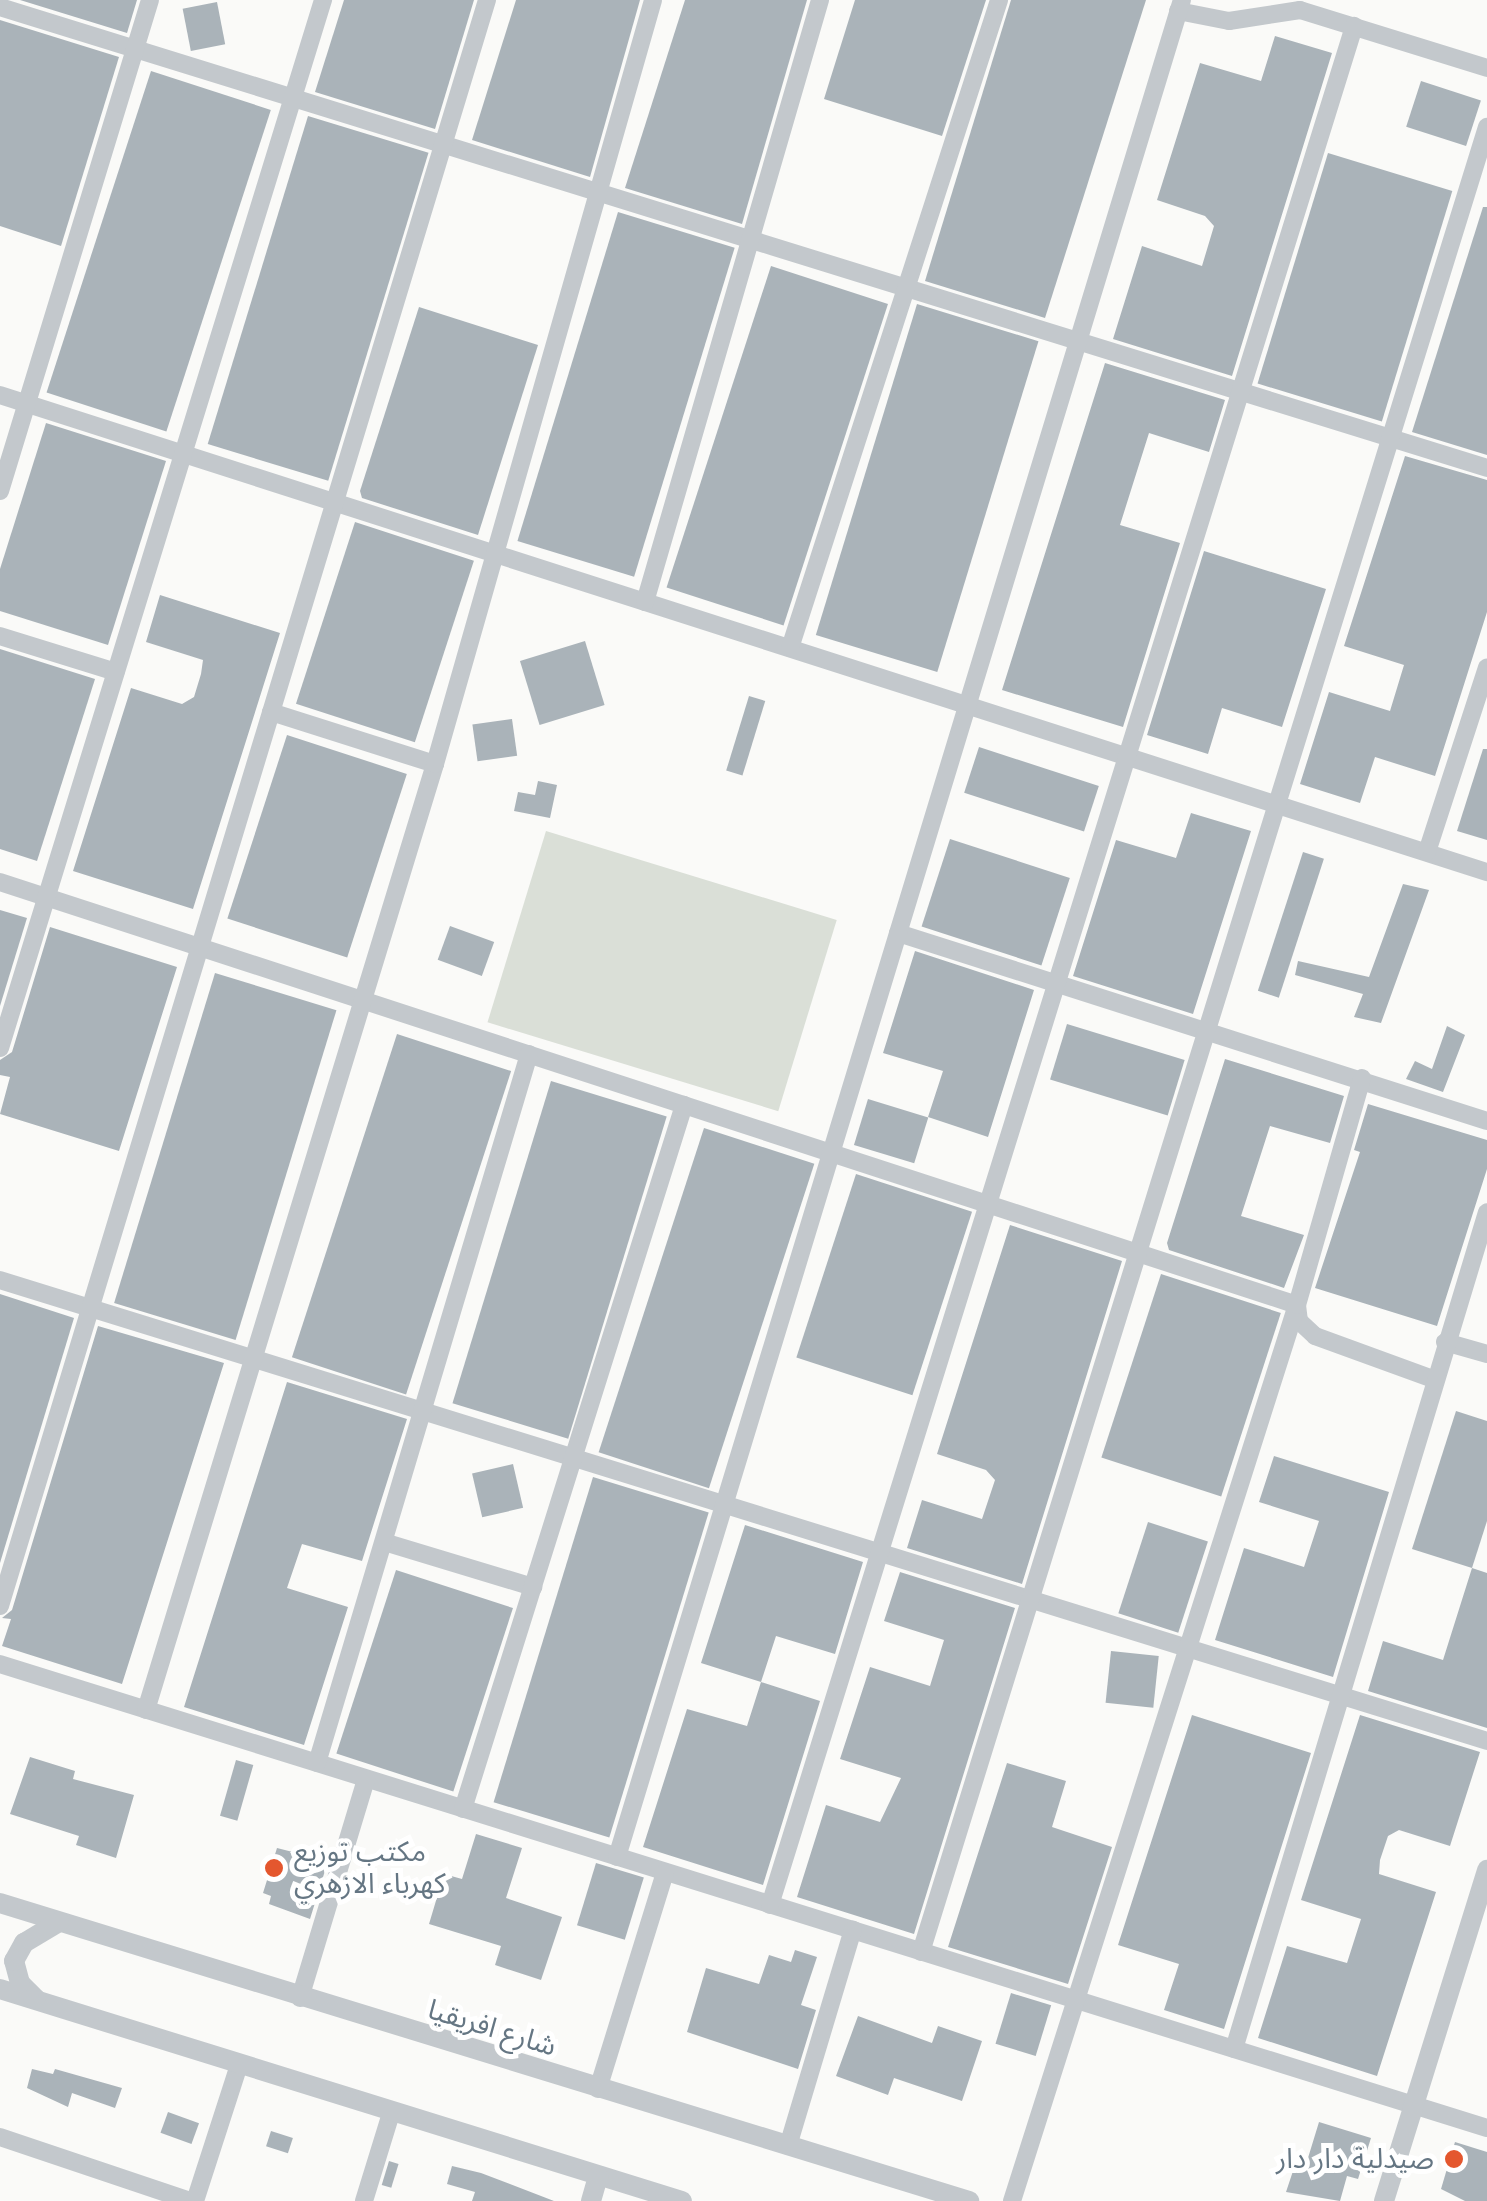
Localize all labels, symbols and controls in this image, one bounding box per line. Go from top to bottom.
place label: مكتب توزيع كهرباء الازهري [294,1835,446,1901]
marker: مكتب توزيع كهرباء الازهري [263,1857,285,1879]
street label: شارع افريقيا [424,1993,560,2063]
place label: صيدلية دار دار [1276,2142,1434,2176]
marker: صيدلية دار دار [1443,2148,1465,2170]

